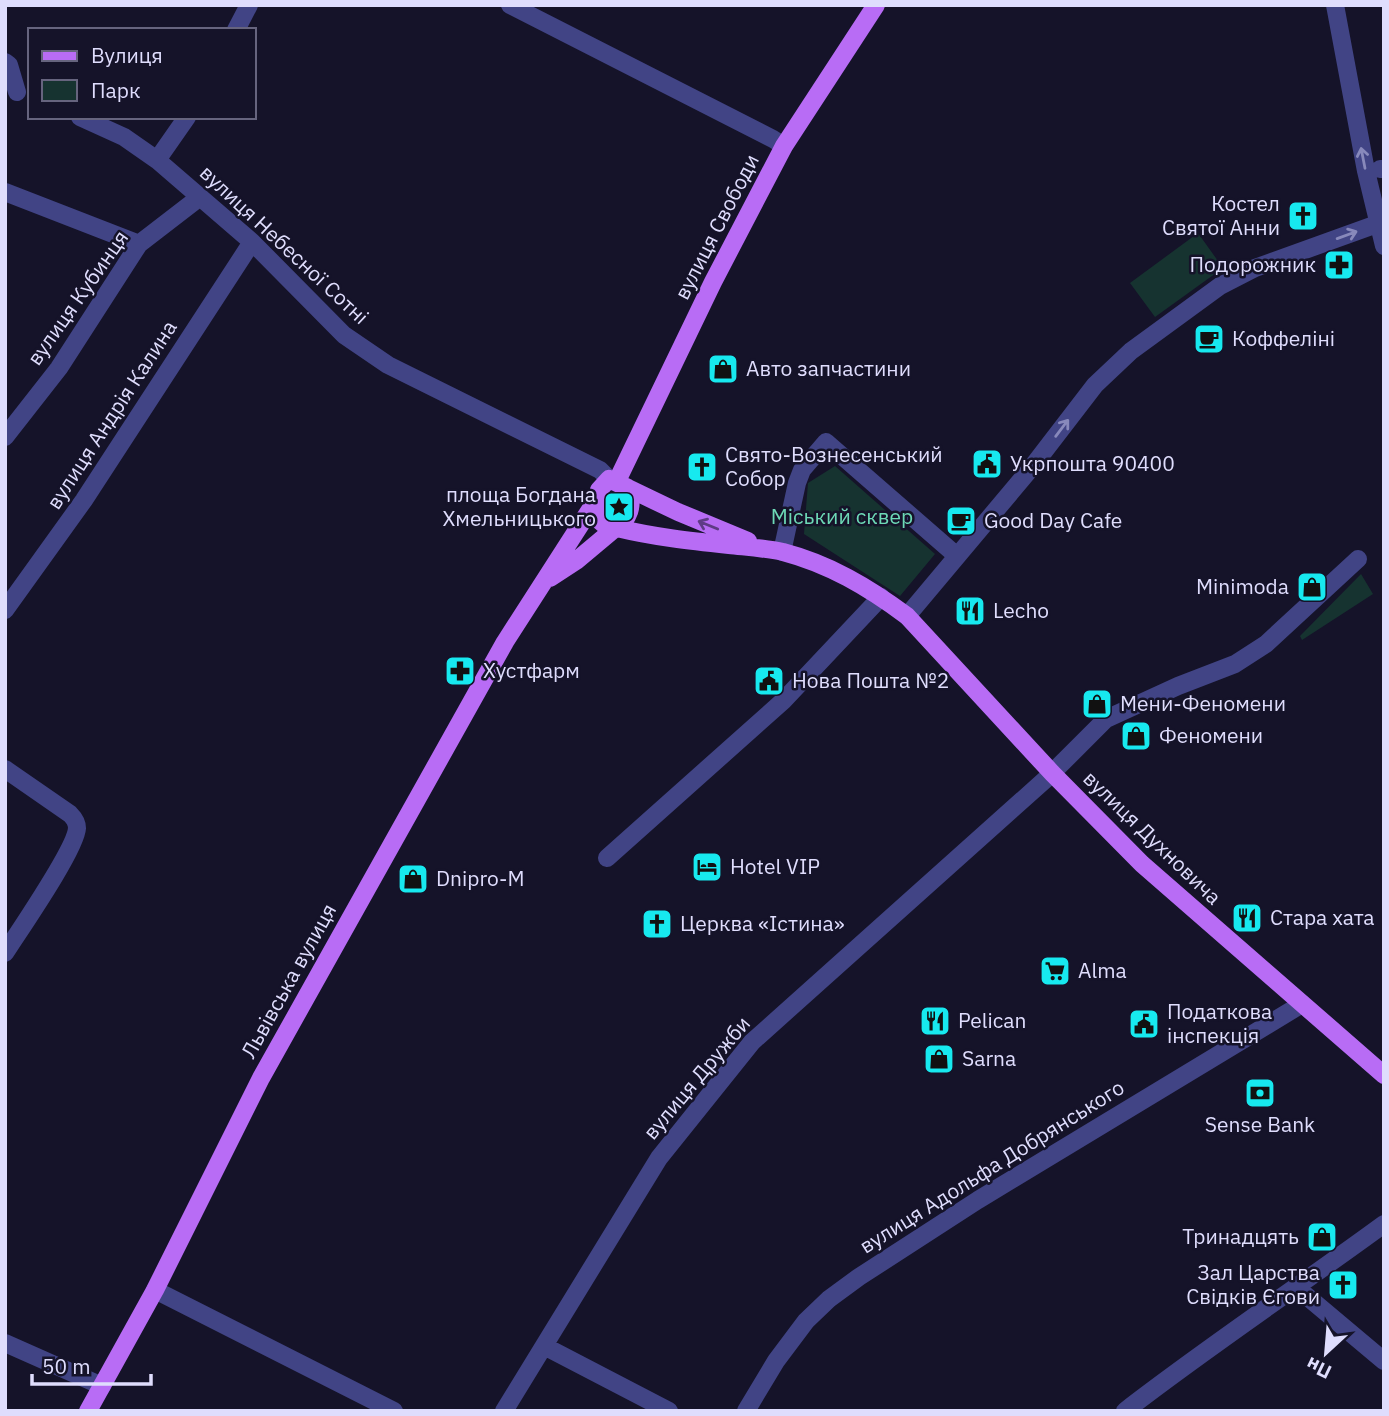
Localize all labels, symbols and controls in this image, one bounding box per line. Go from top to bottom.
legend [28,28,256,119]
text: Вулиця [91,41,163,69]
text: Парк [91,76,141,104]
one-way arrow [1356,147,1369,170]
street label: вулиця Свободи [667,149,765,304]
street label: вулиця Небесної Сотні [194,159,375,330]
place label: Костел Святої Анни [1162,189,1280,241]
church icon: Костел Святої Анни [1286,199,1320,233]
street label: вулиця Кубинця [20,224,134,371]
one-way arrow [1335,228,1357,240]
pharmacy icon: Подорожник [1322,248,1356,282]
place label: Подорожник [1189,250,1316,278]
street label: вулиця Андрія Калина [40,315,183,514]
cafe icon: Коффеліні [1192,322,1226,356]
place label: Коффеліні [1232,324,1335,352]
shop icon: Авто запчастини [706,352,740,386]
place label: Авто запчастини [746,354,911,382]
one-way arrow [1055,419,1070,437]
place label: Свято-Вознесенський Собор [725,440,943,492]
public building icon: Укрпошта 90400 [970,447,1004,481]
place label: Укрпошта 90400 [1010,449,1175,477]
church icon: Свято-Вознесенський Собор [685,450,719,484]
place label: площа Богдана Хмельницького [443,480,596,532]
place icon: площа Богдана Хмельницького [602,490,636,524]
park label: Міський сквер [771,502,913,530]
cafe icon: Good Day Cafe [944,504,978,538]
place label: Good Day Cafe [984,506,1122,534]
one-way arrow [697,517,719,530]
shop icon: Minimoda [1295,570,1329,604]
place label: Minimoda [1196,572,1289,600]
restaurant icon: Lecho [953,594,987,628]
place label: Lecho [993,596,1049,624]
pharmacy icon: Хустфарм [443,654,477,688]
place label: Хустфарм [483,656,580,684]
public building icon: Нова Пошта №2 [752,664,786,698]
place label: Нова Пошта №2 [792,666,949,694]
shop icon: Мени-Феномени [1080,687,1114,721]
place label: Мени-Феномени [1120,689,1286,717]
shop icon: Феномени [1119,719,1153,753]
place label: Феномени [1159,721,1263,749]
street label: вулиця Духновича [1078,764,1228,910]
hotel icon: Hotel VIP [690,850,724,884]
place label: Hotel VIP [730,852,820,880]
shop icon: Dnipro-M [396,862,430,896]
place label: Dnipro-M [436,864,524,892]
street label: Львівська вулиця [234,898,342,1063]
restaurant icon: Стара хата [1230,901,1264,935]
place label: Стара хата [1270,903,1375,931]
church icon: Церква «Істина» [640,907,674,941]
place label: Церква «Істина» [680,909,845,937]
supermarket icon: Alma [1038,954,1072,988]
place label: Alma [1078,956,1127,984]
place label: Податкова інспекція [1167,997,1272,1049]
restaurant icon: Pelican [918,1004,952,1038]
place label: Pelican [958,1006,1027,1034]
public building icon: Податкова інспекція [1127,1007,1161,1041]
street label: вулиця Дружби [636,1010,756,1145]
shop icon: Sarna [922,1042,956,1076]
place label: Sarna [962,1044,1016,1072]
street label: вулиця Адольфа Добрянського [854,1073,1129,1259]
bank icon: Sense Bank [1243,1076,1277,1110]
place label: Sense Bank [1205,1110,1315,1138]
shop icon: Тринадцять [1305,1220,1339,1254]
place label: Тринадцять [1182,1222,1299,1250]
place label: Зал Царства Свідків Єгови [1186,1258,1320,1310]
church icon: Зал Царства Свідків Єгови [1326,1268,1360,1302]
north arrow [1291,1318,1361,1388]
scale bar [32,1342,150,1386]
text: 50 m [42,1352,91,1380]
text: Пн [1302,1352,1335,1385]

